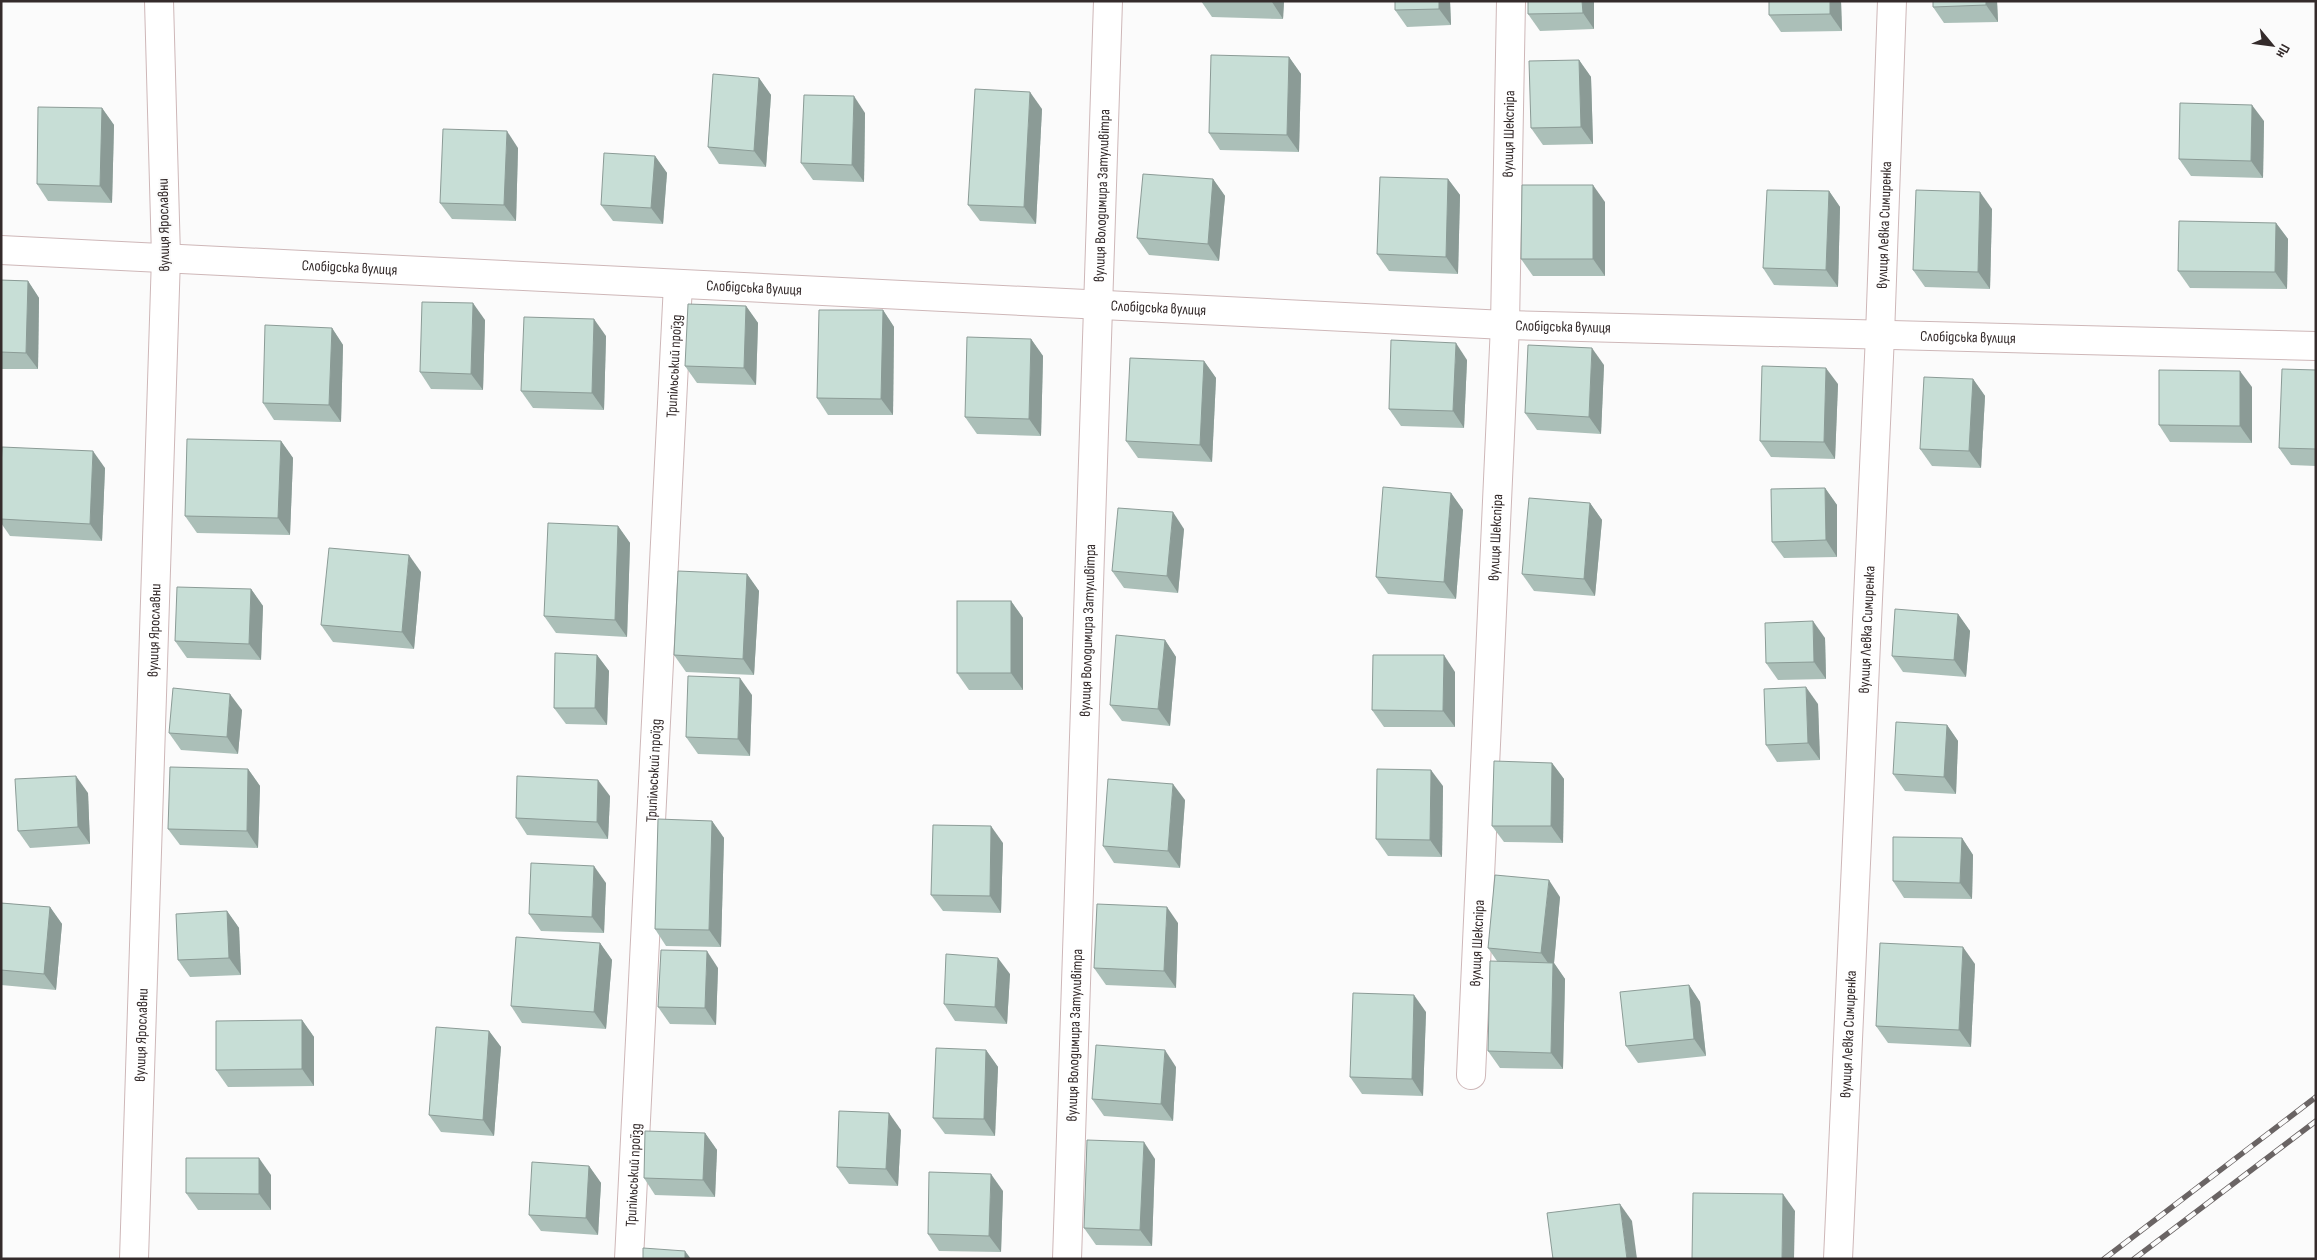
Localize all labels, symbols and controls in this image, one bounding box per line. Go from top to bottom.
north arrow [2247,20,2297,70]
text: Пн [2272,41,2294,61]
street label: вулиця Шекспіра [1498,90,1519,177]
street label: вулиця Володимира Затуливітра [1089,109,1114,282]
street label: вулиця Левка Симиренка [1872,161,1896,289]
street label: вулиця Ярославни [154,178,174,272]
street label: Слобідська вулиця [301,256,398,279]
street label: Слобідська вулиця [706,276,802,299]
street label: Слобідська вулиця [1110,296,1207,320]
street label: Трипільський проїзд [662,314,686,418]
street label: Слобідська вулиця [1515,316,1611,337]
street label: Слобідська вулиця [1920,326,2016,348]
street label: вулиця Шекспіра [1484,493,1507,581]
street label: вулиця Володимира Затуливітра [1075,543,1100,717]
street label: вулиця Левка Симиренка [1854,565,1879,694]
street label: вулиця Ярославни [143,583,165,677]
street label: Трипільський проїзд [641,718,666,823]
street label: вулиця Шекспіра [1466,899,1488,987]
street label: вулиця Володимира Затуливітра [1062,948,1087,1122]
street label: вулиця Левка Симиренка [1836,970,1861,1098]
street label: вулиця Ярославни [130,988,152,1082]
street label: Трипільський проїзд [621,1123,645,1227]

